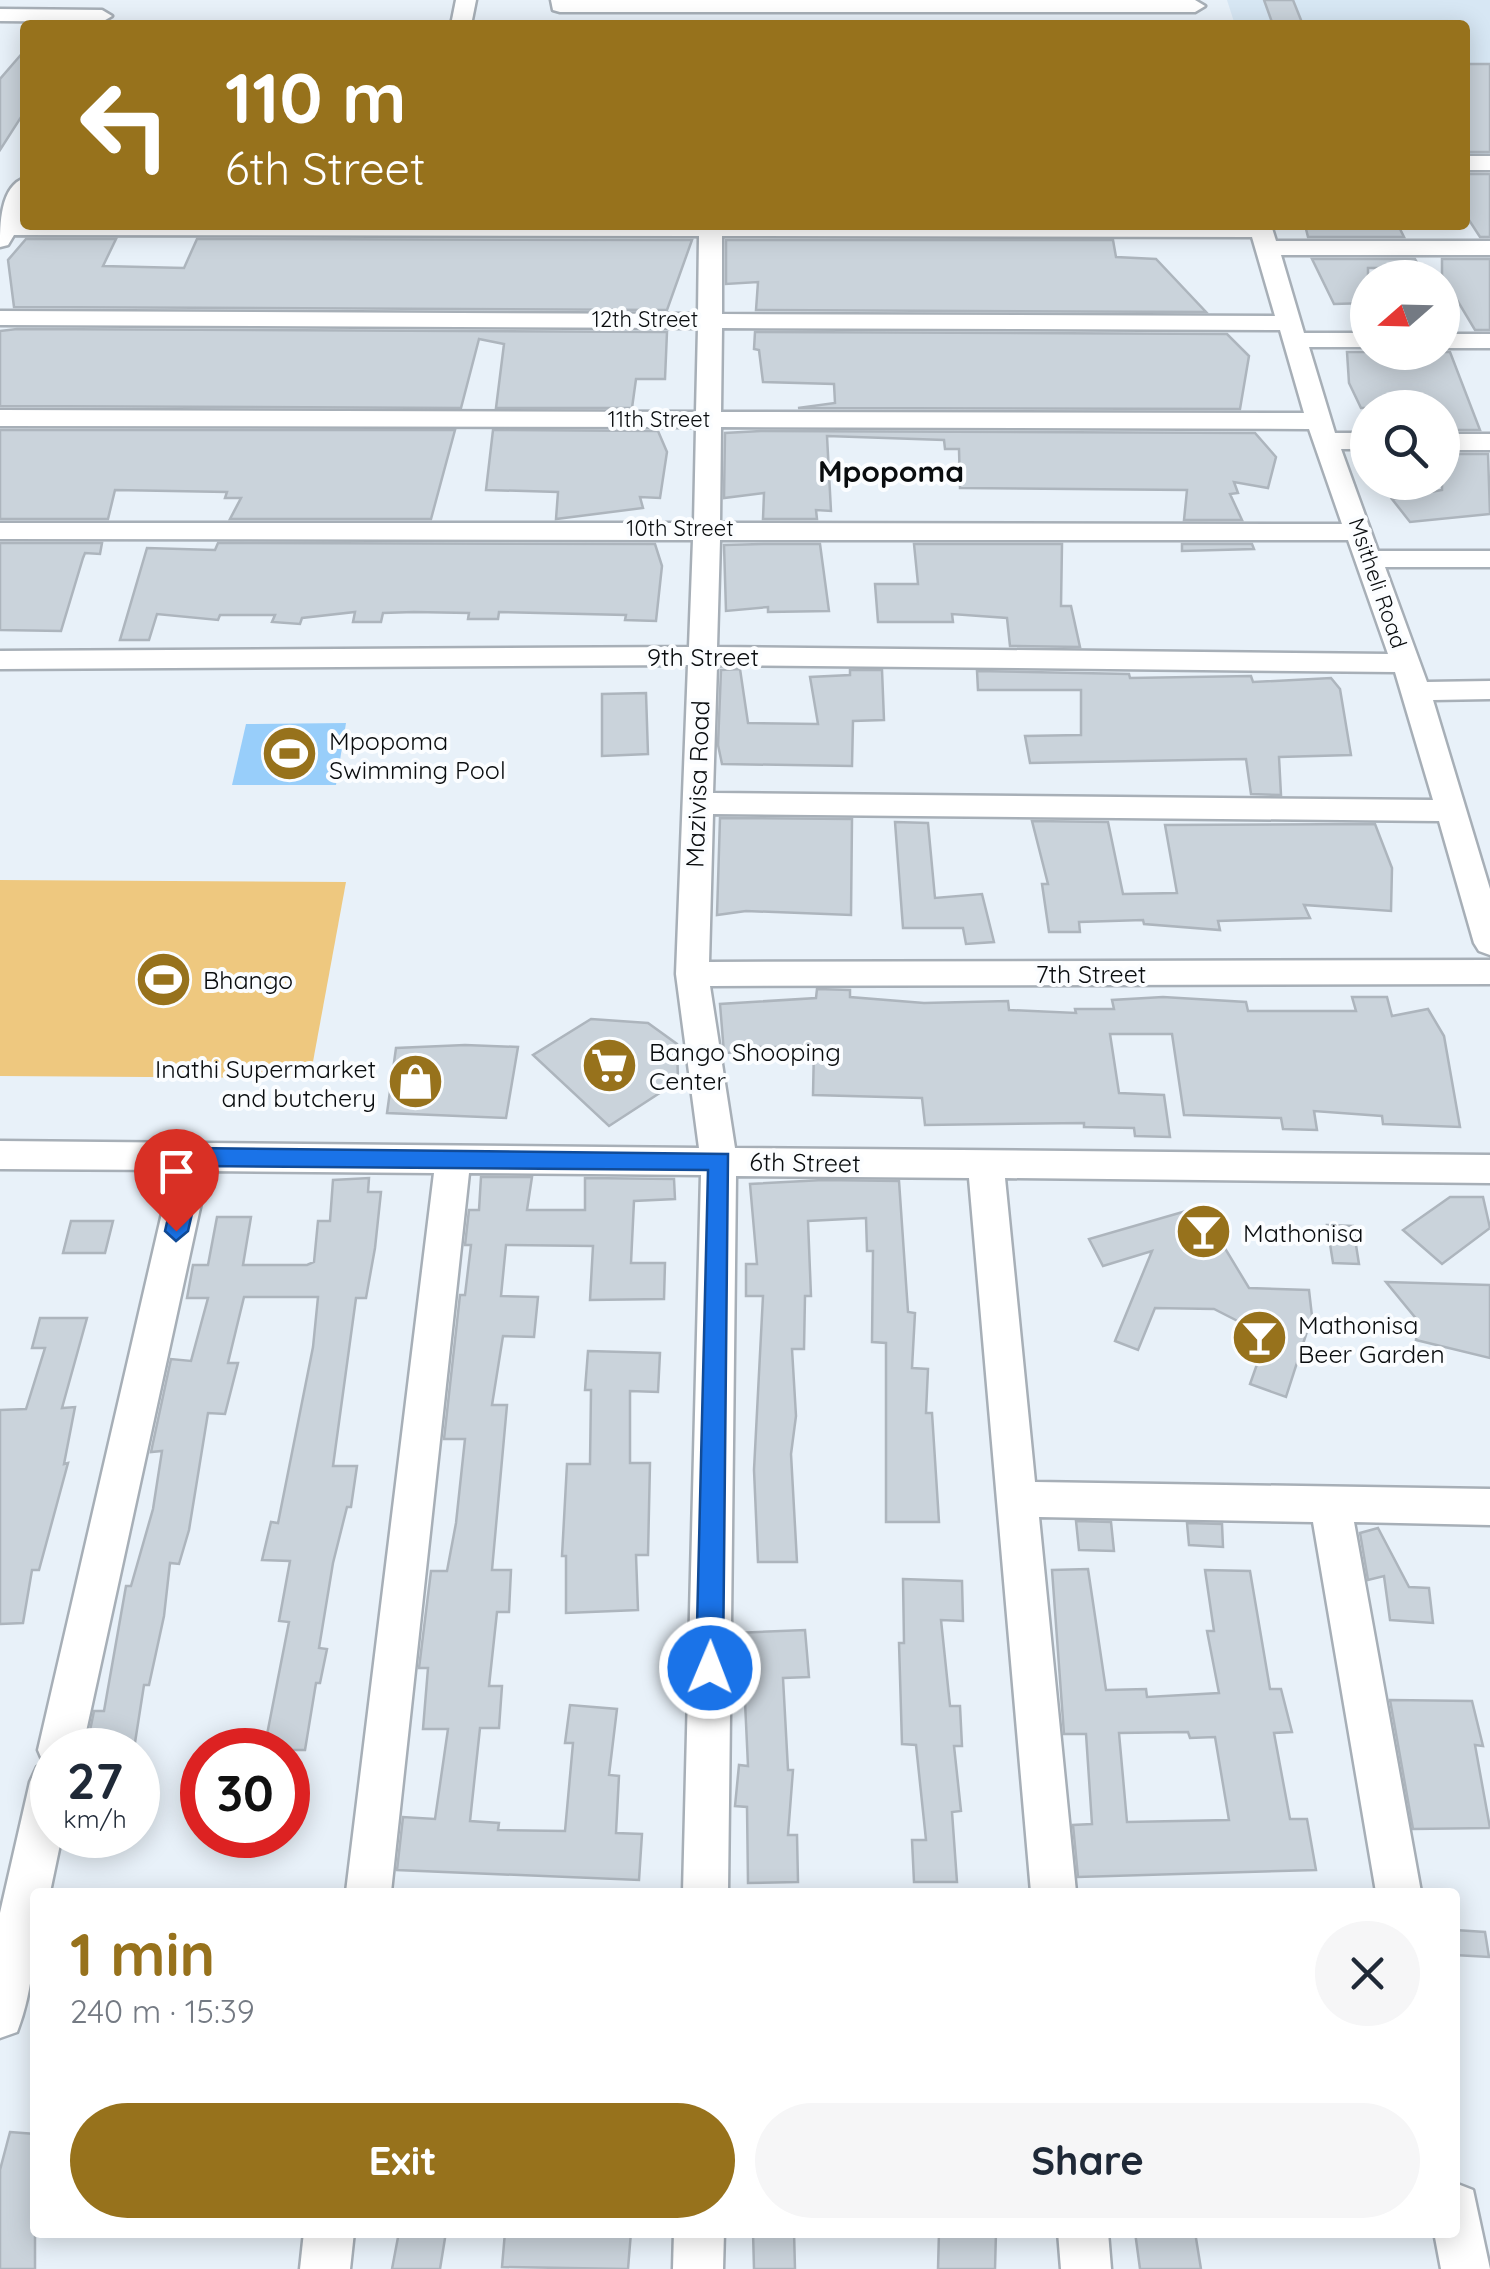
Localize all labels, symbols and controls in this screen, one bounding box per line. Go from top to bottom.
text: 110 m [225,53,407,141]
icon: left [60,60,190,190]
text: 6th Street [225,140,425,196]
north arrow [1350,260,1460,370]
map controls [1350,260,1460,500]
street label: 12th Street [592,305,698,333]
button: search [1350,390,1460,500]
street label: 11th Street [608,405,710,433]
district label: Mpopoma [818,452,964,490]
street label: 10th Street [626,514,734,542]
street label: Msitheli Road [1343,514,1413,652]
street label: 9th Street [647,641,759,672]
street label: Mazivisa Road [679,700,715,868]
sports icon: Mpopoma Swimming Pool [260,724,320,784]
place label: Mpopoma Swimming Pool [329,725,506,785]
sports icon: Bhango [134,949,194,1009]
street label: 7th Street [1036,958,1146,989]
place label: Bhango [203,964,293,995]
supermarket icon: Bango Shooping Center [580,1035,640,1095]
place label: Bango Shooping Center [649,1036,841,1096]
shop icon: Inathi Supermarket and butchery [385,1052,445,1112]
place label: Inathi Supermarket and butchery [155,1053,376,1113]
pin [134,1129,219,1232]
icon: arrive [149,1144,204,1199]
street label: 6th Street [749,1146,861,1178]
bar icon: Mathonisa [1174,1202,1234,1262]
place label: Mathonisa [1243,1217,1363,1248]
bar icon: Mathonisa Beer Garden [1229,1308,1289,1368]
place label: Mathonisa Beer Garden [1298,1309,1445,1369]
position arrow [658,1616,762,1720]
speed limit sign: 30 [180,1728,310,1858]
text: 27 [67,1749,123,1812]
text: km/h [63,1803,127,1834]
text: 1 min [70,1916,215,1991]
button: close [1315,1921,1420,2026]
text: 240 m · 15:39 [70,1991,255,2031]
button: Exit [70,2103,735,2218]
button: Share [755,2103,1420,2218]

